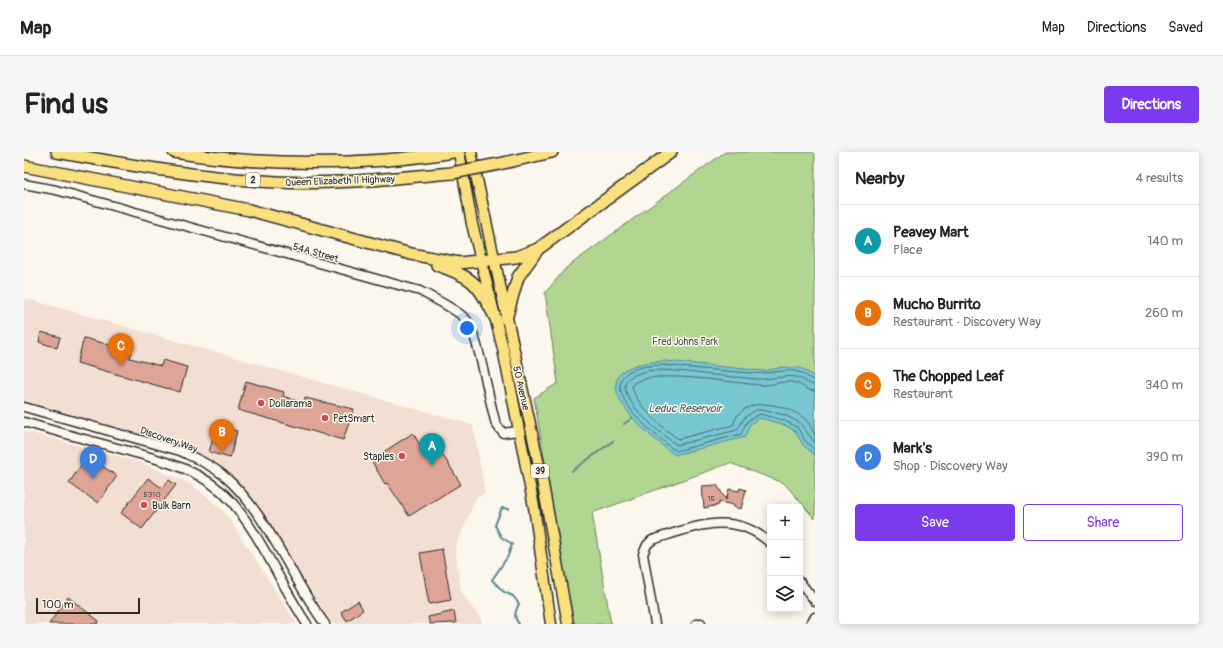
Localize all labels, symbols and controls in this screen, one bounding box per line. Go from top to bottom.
text: Map [20,16,51,40]
text: Map [1042,19,1065,36]
text: Directions [1087,19,1146,36]
text: Saved [1168,19,1203,36]
button: Directions [1104,86,1199,123]
text: Find us [24,87,108,122]
text: Nearby [855,168,904,189]
text: 4 results [1136,170,1183,186]
road number: 2 [246,173,260,187]
street label: Queen Elizabeth II Highway [285,173,396,189]
text: Peavey Mart [893,223,969,242]
text: A [864,233,872,249]
text: 140 m [1147,233,1183,249]
street label: 54A Street [291,241,341,265]
text: Place [893,242,922,258]
text: Mucho Burrito [893,295,981,314]
text: B [864,305,872,321]
text: 260 m [1145,305,1183,321]
text: Restaurant · Discovery Way [893,314,1041,330]
your location [457,318,477,338]
pin: C [108,333,134,366]
park label: Fred Johns Park [652,336,719,348]
street label: 50 Avenue [510,365,532,412]
text: The Chopped Leaf [893,367,1005,386]
text: C [864,377,872,393]
text: 340 m [1145,377,1183,393]
text: Restaurant [893,386,953,402]
marker: Dollarama [256,398,266,408]
place label: Dollarama [269,398,312,410]
water label: Leduc Reservoir [648,402,724,415]
marker: PetSmart [320,413,330,423]
place label: PetSmart [333,413,375,425]
pin: B [209,419,235,452]
street label: Discovery Way [138,425,200,456]
pin: A [419,433,445,466]
text: Mark's [893,439,932,458]
pin: D [80,446,106,479]
text: D [864,449,872,465]
text: 390 m [1146,449,1183,465]
place label: Staples [363,451,395,463]
marker: Staples [397,451,407,461]
text: Shop · Discovery Way [893,458,1008,474]
road number: 39 [531,464,549,478]
house number: 5310 [143,490,161,499]
house number: 15 [707,494,715,503]
marker: Bulk Barn [139,500,149,510]
place label: Bulk Barn [152,500,191,512]
map controls [767,504,803,612]
button: + [767,504,803,540]
button: Save [855,504,1015,541]
button: Share [1023,504,1183,541]
button: − [767,540,803,576]
button: layers [767,576,803,612]
scale bar [36,596,140,615]
text: 100 m [42,598,73,611]

